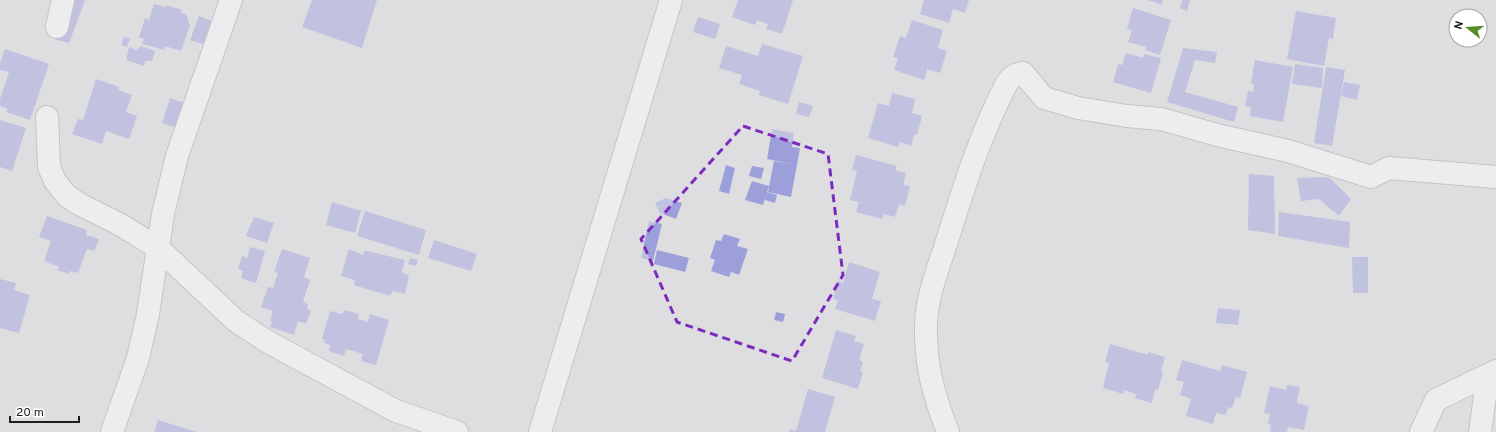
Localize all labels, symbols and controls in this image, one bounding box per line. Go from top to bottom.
north arrow [1448,8,1488,48]
text: N [1452,20,1467,31]
scale bar [10,398,79,424]
text: 20 m [16,405,44,421]

